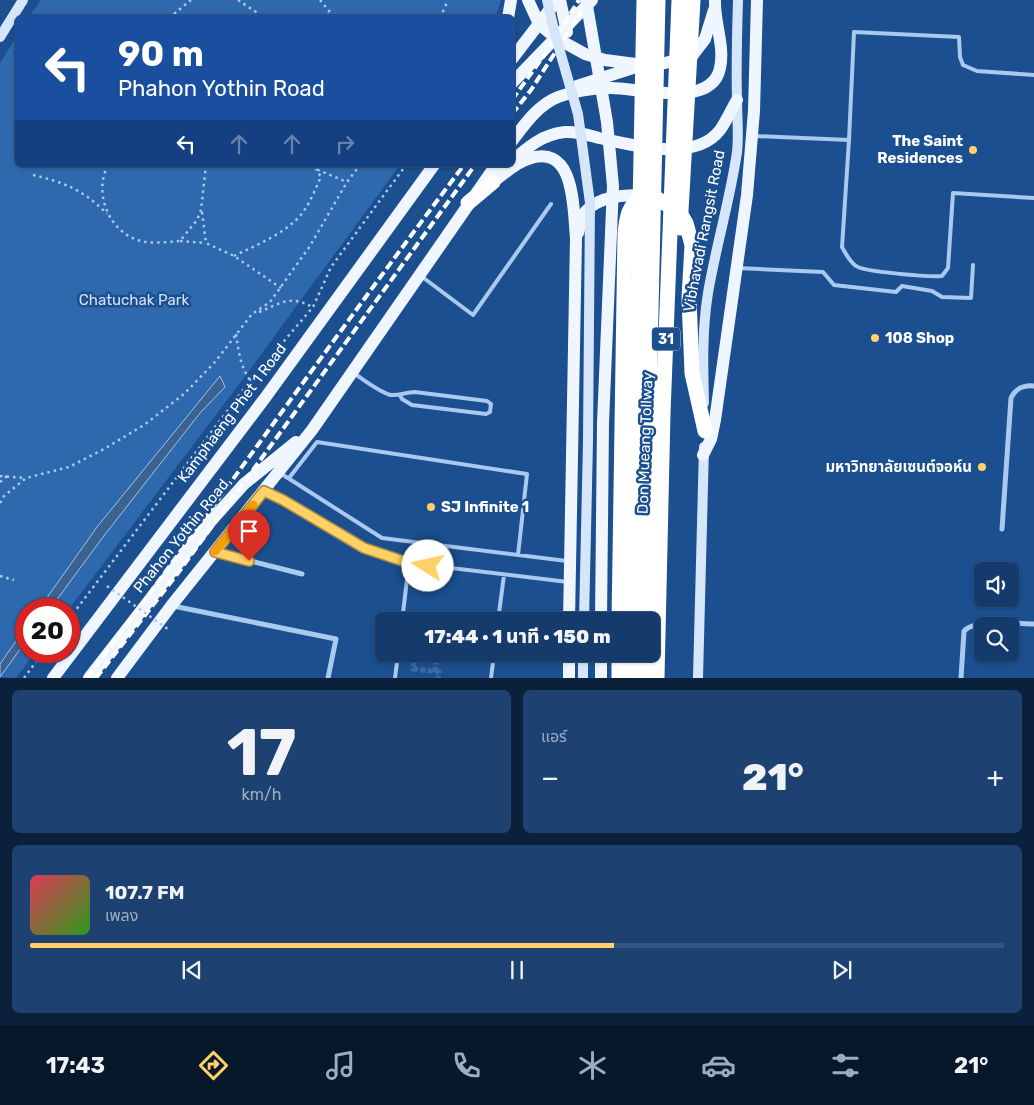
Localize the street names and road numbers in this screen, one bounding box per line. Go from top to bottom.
street label: Vibhavadi Rangsit Road [679,148,729,314]
road number: 31 [652,328,680,350]
street label: Kamphaeng Phet 1 Road [174,340,290,486]
street label: Don Mueang Tollway [634,372,656,514]
street label: Phahon Yothin Road [130,476,232,596]

